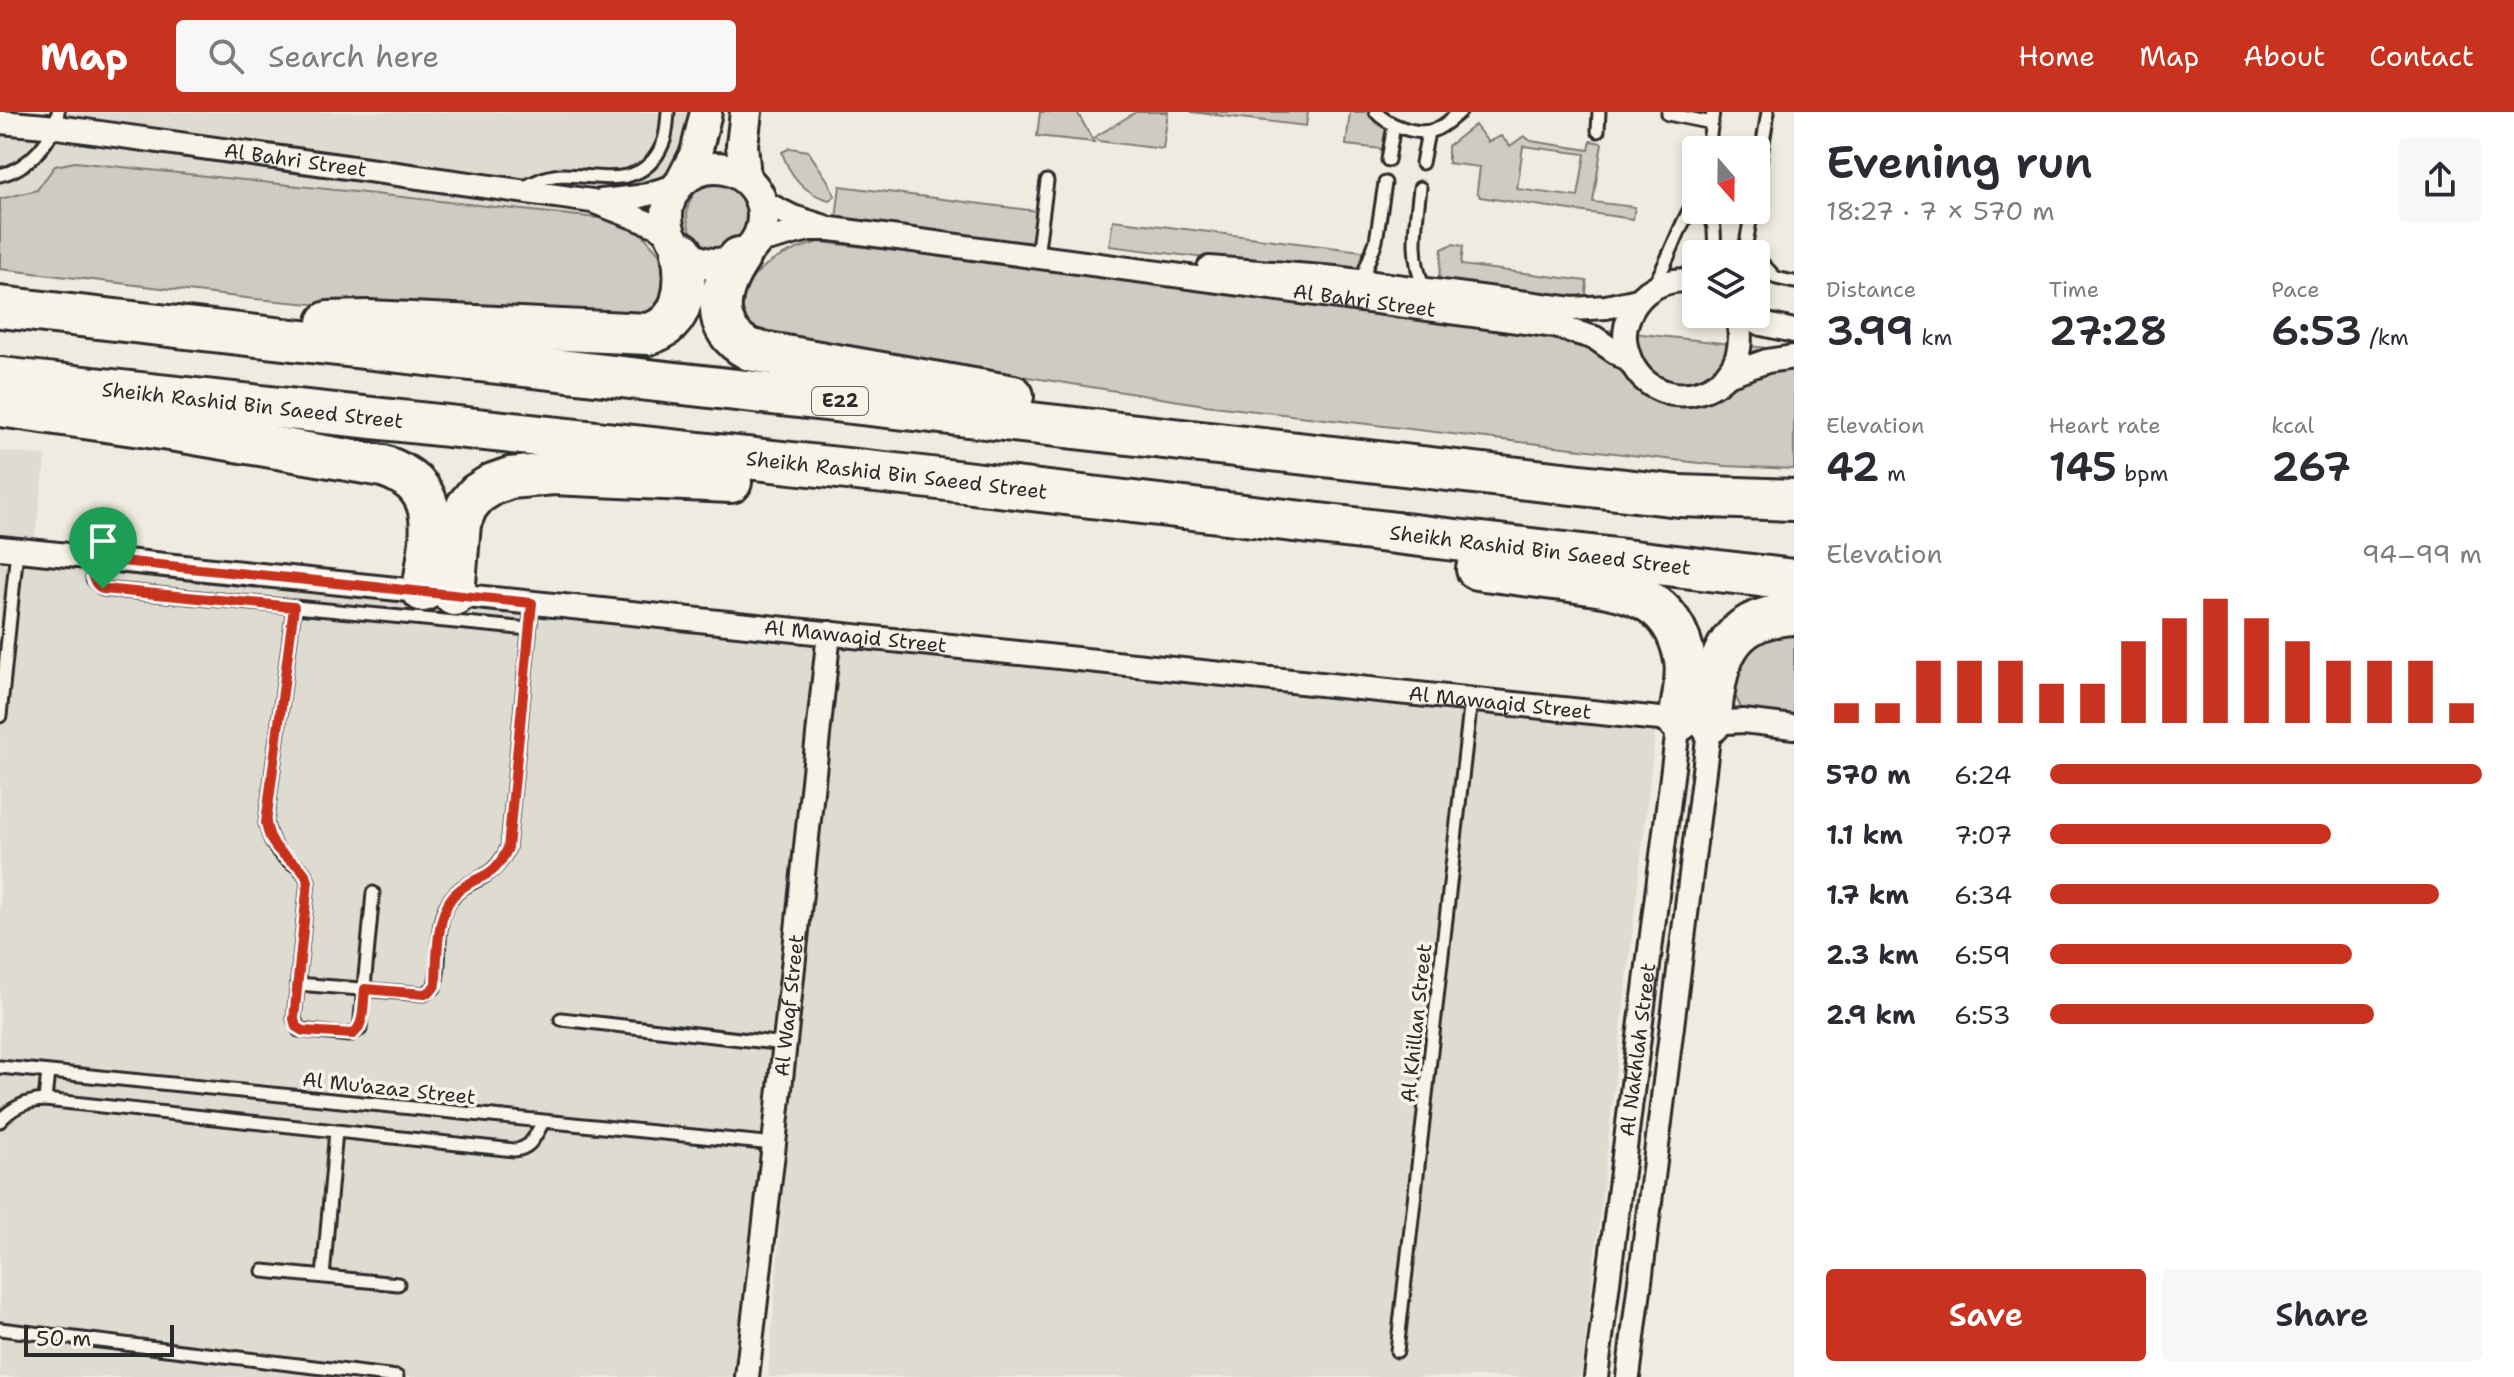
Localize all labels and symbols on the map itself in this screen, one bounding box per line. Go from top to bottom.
north arrow [1682,136,1770,224]
street label: Al Bahri Street [223,137,368,183]
street label: Al Bahri Street [1292,278,1437,323]
street label: Sheikh Rashid Bin Saeed Street [101,376,405,434]
road number: E22 [812,387,868,415]
street label: Sheikh Rashid Bin Saeed Street [745,445,1049,505]
pin [69,507,137,589]
street label: Sheikh Rashid Bin Saeed Street [1388,519,1692,581]
street label: Al Mawaqid Street [763,614,948,658]
street label: Al Mawaqid Street [1407,680,1593,725]
street label: Al Waqf Street [768,933,810,1078]
street label: Al Khillan Street [1395,942,1437,1104]
street label: Al Nakhlah Street [1614,961,1661,1138]
street label: Al Mu'azaz Street [301,1066,477,1110]
scale bar [24,1321,174,1357]

